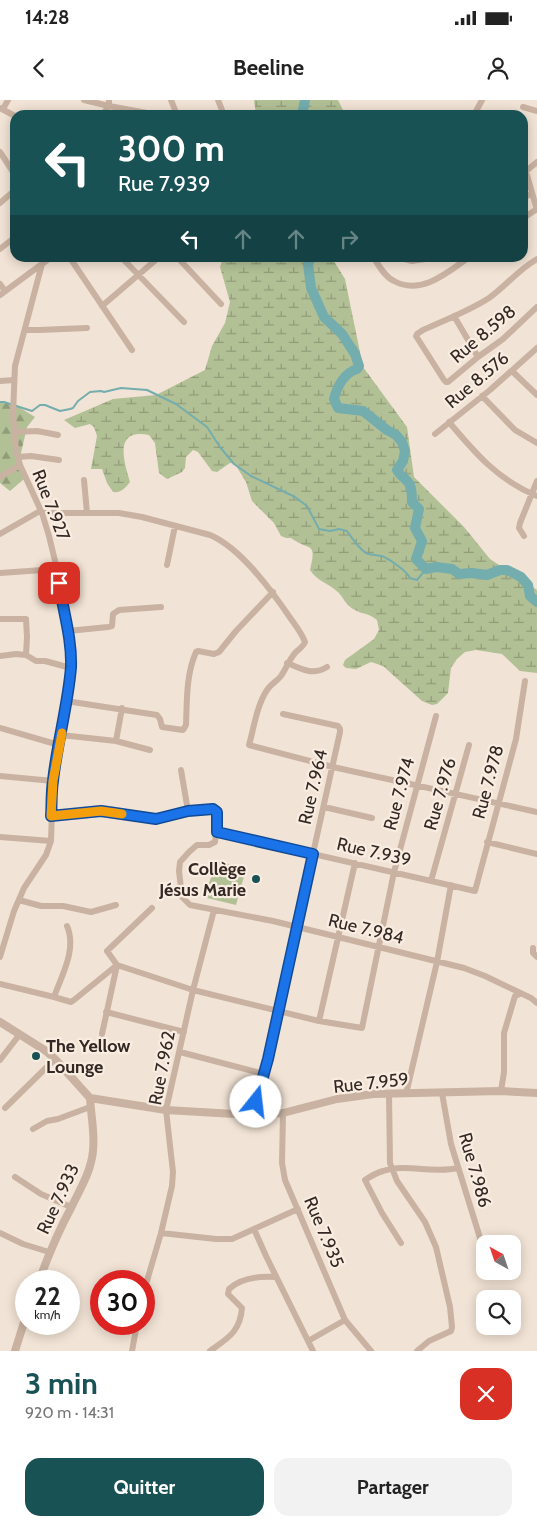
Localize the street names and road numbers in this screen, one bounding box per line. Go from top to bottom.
street label: Rue 8.598 [446,300,520,368]
street label: Rue 8.576 [441,347,513,413]
street label: Rue 7.927 [27,466,75,544]
street label: Rue 7.978 [468,743,508,821]
street label: Rue 7.964 [294,747,332,827]
street label: Rue 7.974 [379,755,419,833]
street label: Rue 7.976 [419,755,461,833]
street label: Rue 7.939 [335,833,413,871]
street label: Rue 7.984 [326,909,406,949]
street label: Rue 7.962 [144,1029,180,1107]
street label: Rue 7.959 [332,1068,410,1098]
street label: Rue 7.986 [454,1130,496,1210]
street label: Rue 7.933 [32,1160,84,1238]
street label: Rue 7.935 [299,1193,349,1271]

